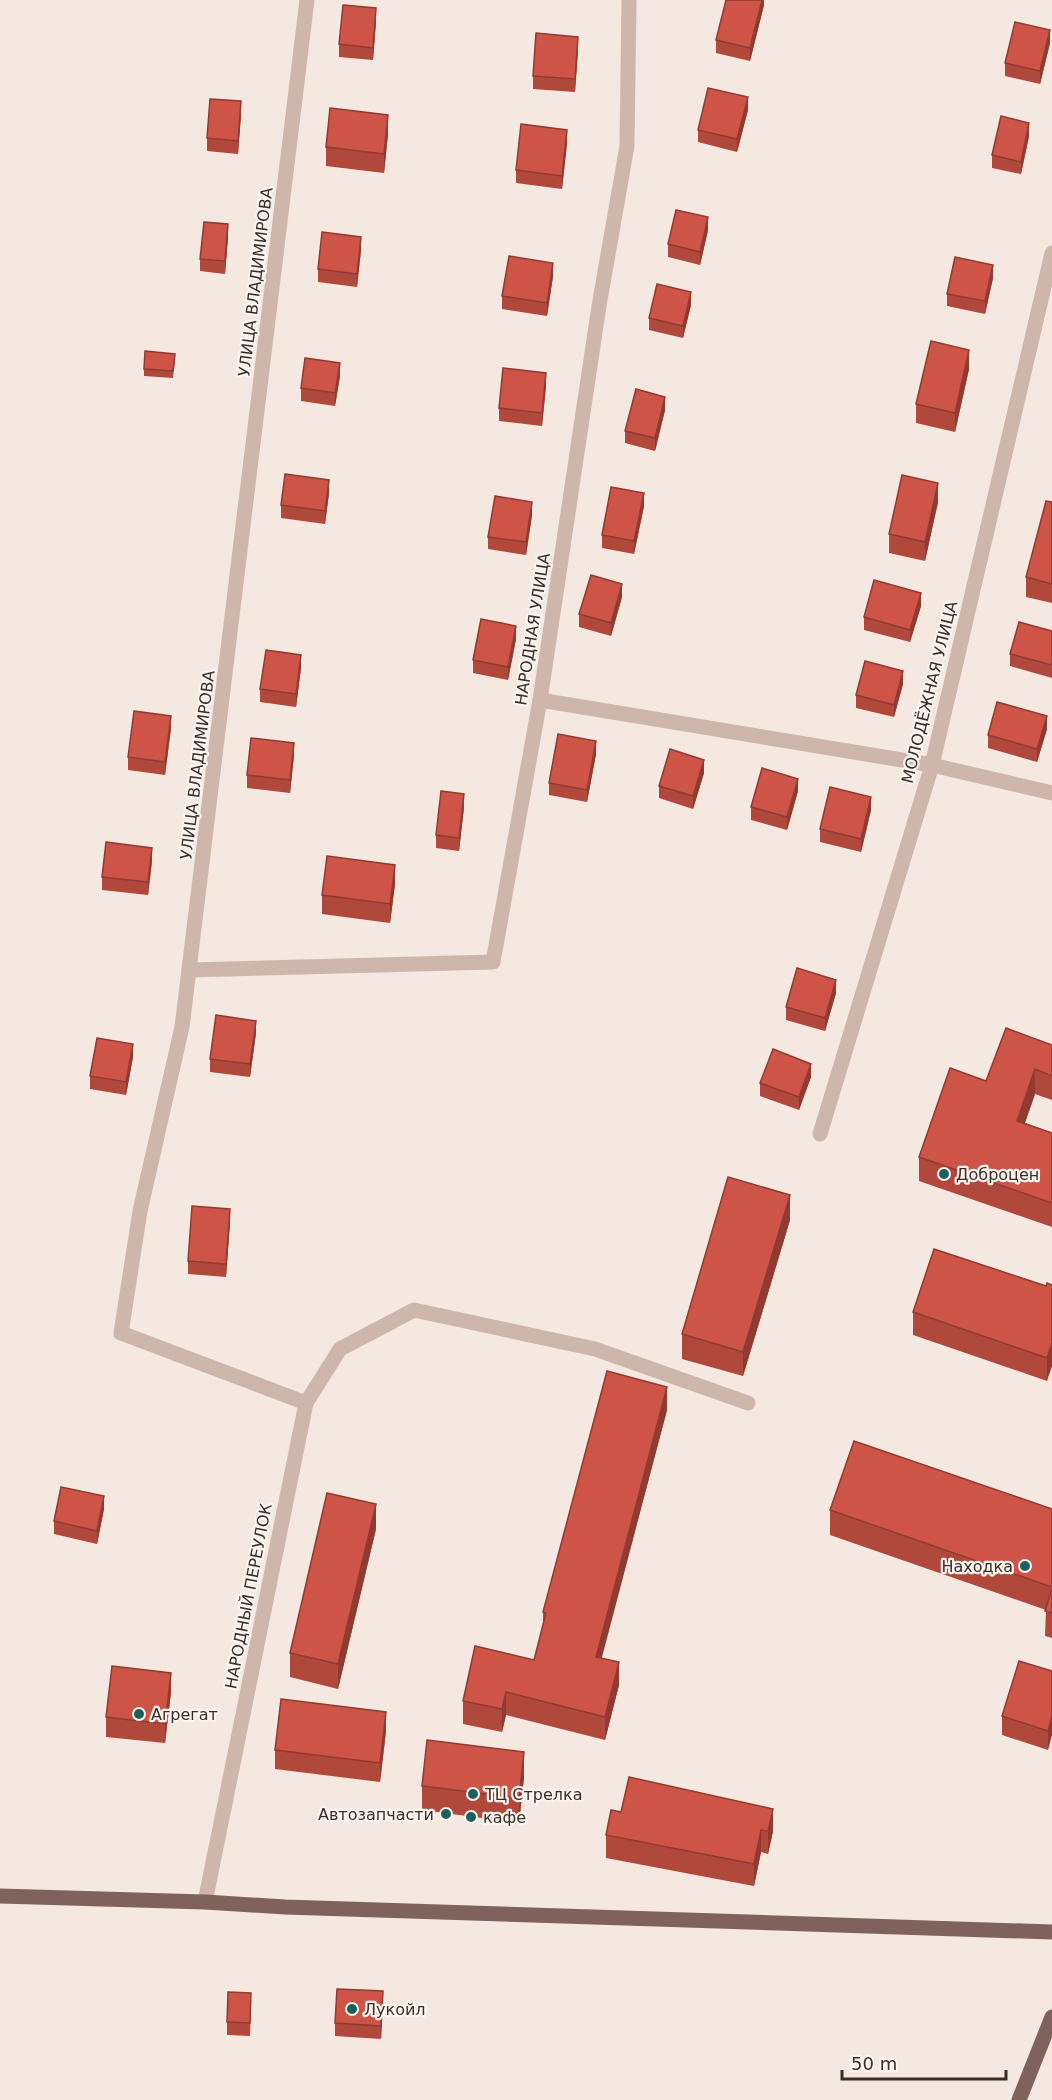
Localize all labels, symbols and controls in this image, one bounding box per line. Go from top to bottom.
street label: УЛИЦА ВЛАДИМИРОВА [234,186,277,378]
street label: НАРОДНАЯ УЛИЦА [511,551,554,707]
street label: МОЛОДЁЖНАЯ УЛИЦА [898,599,961,785]
street label: УЛИЦА ВЛАДИМИРОВА [176,669,219,861]
place label: Доброцен [956,1165,1039,1184]
marker: Доброцен [937,1167,951,1181]
street label: НАРОДНЫЙ ПЕРЕУЛОК [221,1501,276,1690]
place label: Находка [941,1557,1013,1576]
marker: Находка [1018,1559,1032,1573]
place label: Агрегат [151,1705,218,1724]
marker: Агрегат [132,1707,146,1721]
place label: ТЦ Стрелка [484,1785,582,1804]
marker: ТЦ Стрелка [466,1787,480,1801]
place label: Автозапчасти [318,1805,434,1824]
marker: Автозапчасти [439,1807,453,1821]
place label: кафе [483,1808,526,1827]
marker: кафе [464,1810,478,1824]
place label: Лукойл [364,2000,426,2019]
marker: Лукойл [345,2002,359,2016]
scale bar [842,2043,1006,2081]
text: 50 m [851,2053,897,2074]

